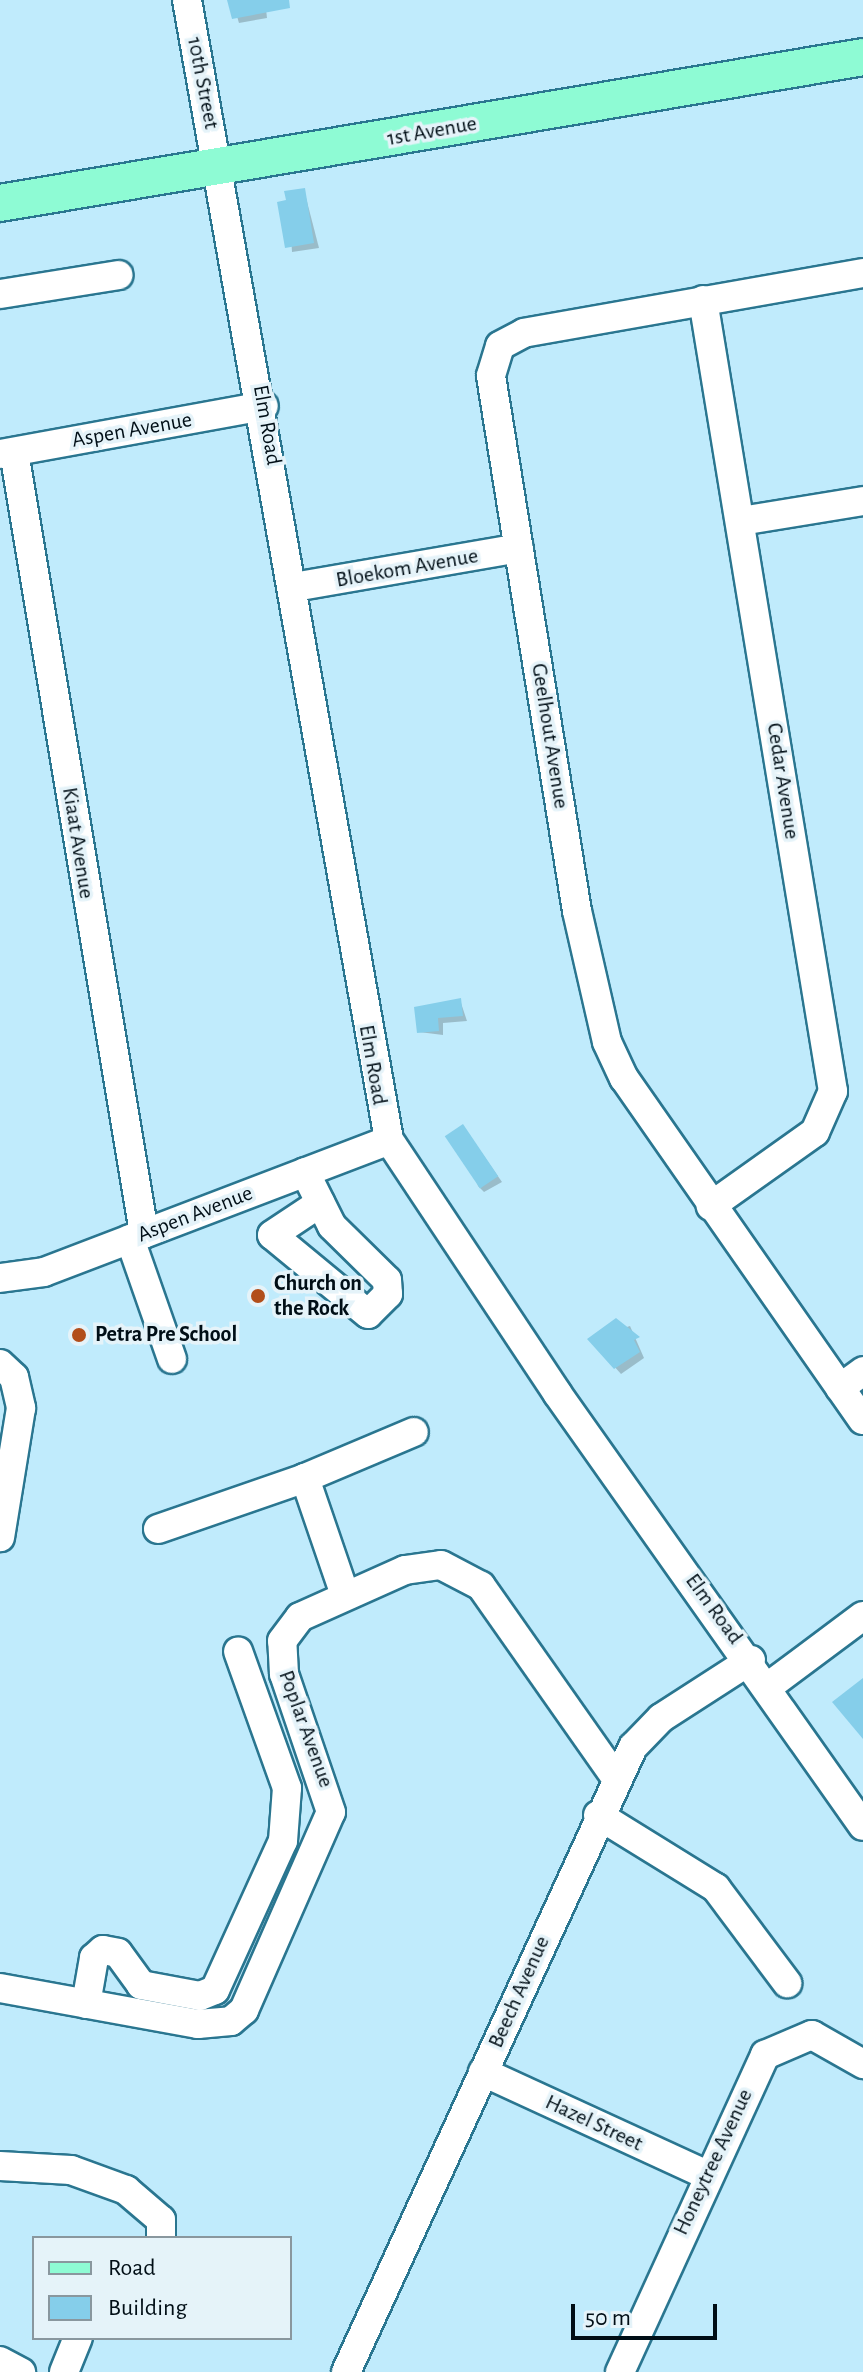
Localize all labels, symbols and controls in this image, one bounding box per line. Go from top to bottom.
street label: 10th Street [181,35,225,131]
street label: 1st Avenue [385,110,479,152]
street label: Elm Road [247,383,287,467]
street label: Aspen Avenue [70,406,194,454]
street label: Bloekom Avenue [334,543,480,593]
street label: Geelhout Avenue [525,661,575,811]
street label: Cedar Avenue [761,721,805,841]
street label: Kiaat Avenue [56,785,100,901]
street label: Elm Road [353,1023,393,1107]
street label: Aspen Avenue [134,1180,256,1248]
place label: Church on the Rock [274,1270,362,1322]
marker: Church on the Rock [249,1287,267,1305]
place label: Petra Pre School [95,1322,237,1348]
marker: Petra Pre School [70,1326,88,1344]
street label: Elm Road [680,1568,748,1650]
street label: Poplar Avenue [273,1667,339,1791]
street label: Beech Avenue [483,1932,555,2052]
street label: Honeytree Avenue [668,2085,758,2239]
street label: Hazel Street [541,2089,647,2157]
legend [32,2236,292,2340]
text: Road [108,2256,156,2280]
scale bar [575,2288,721,2338]
text: Building [108,2296,187,2320]
text: 50 m [585,2306,631,2330]

